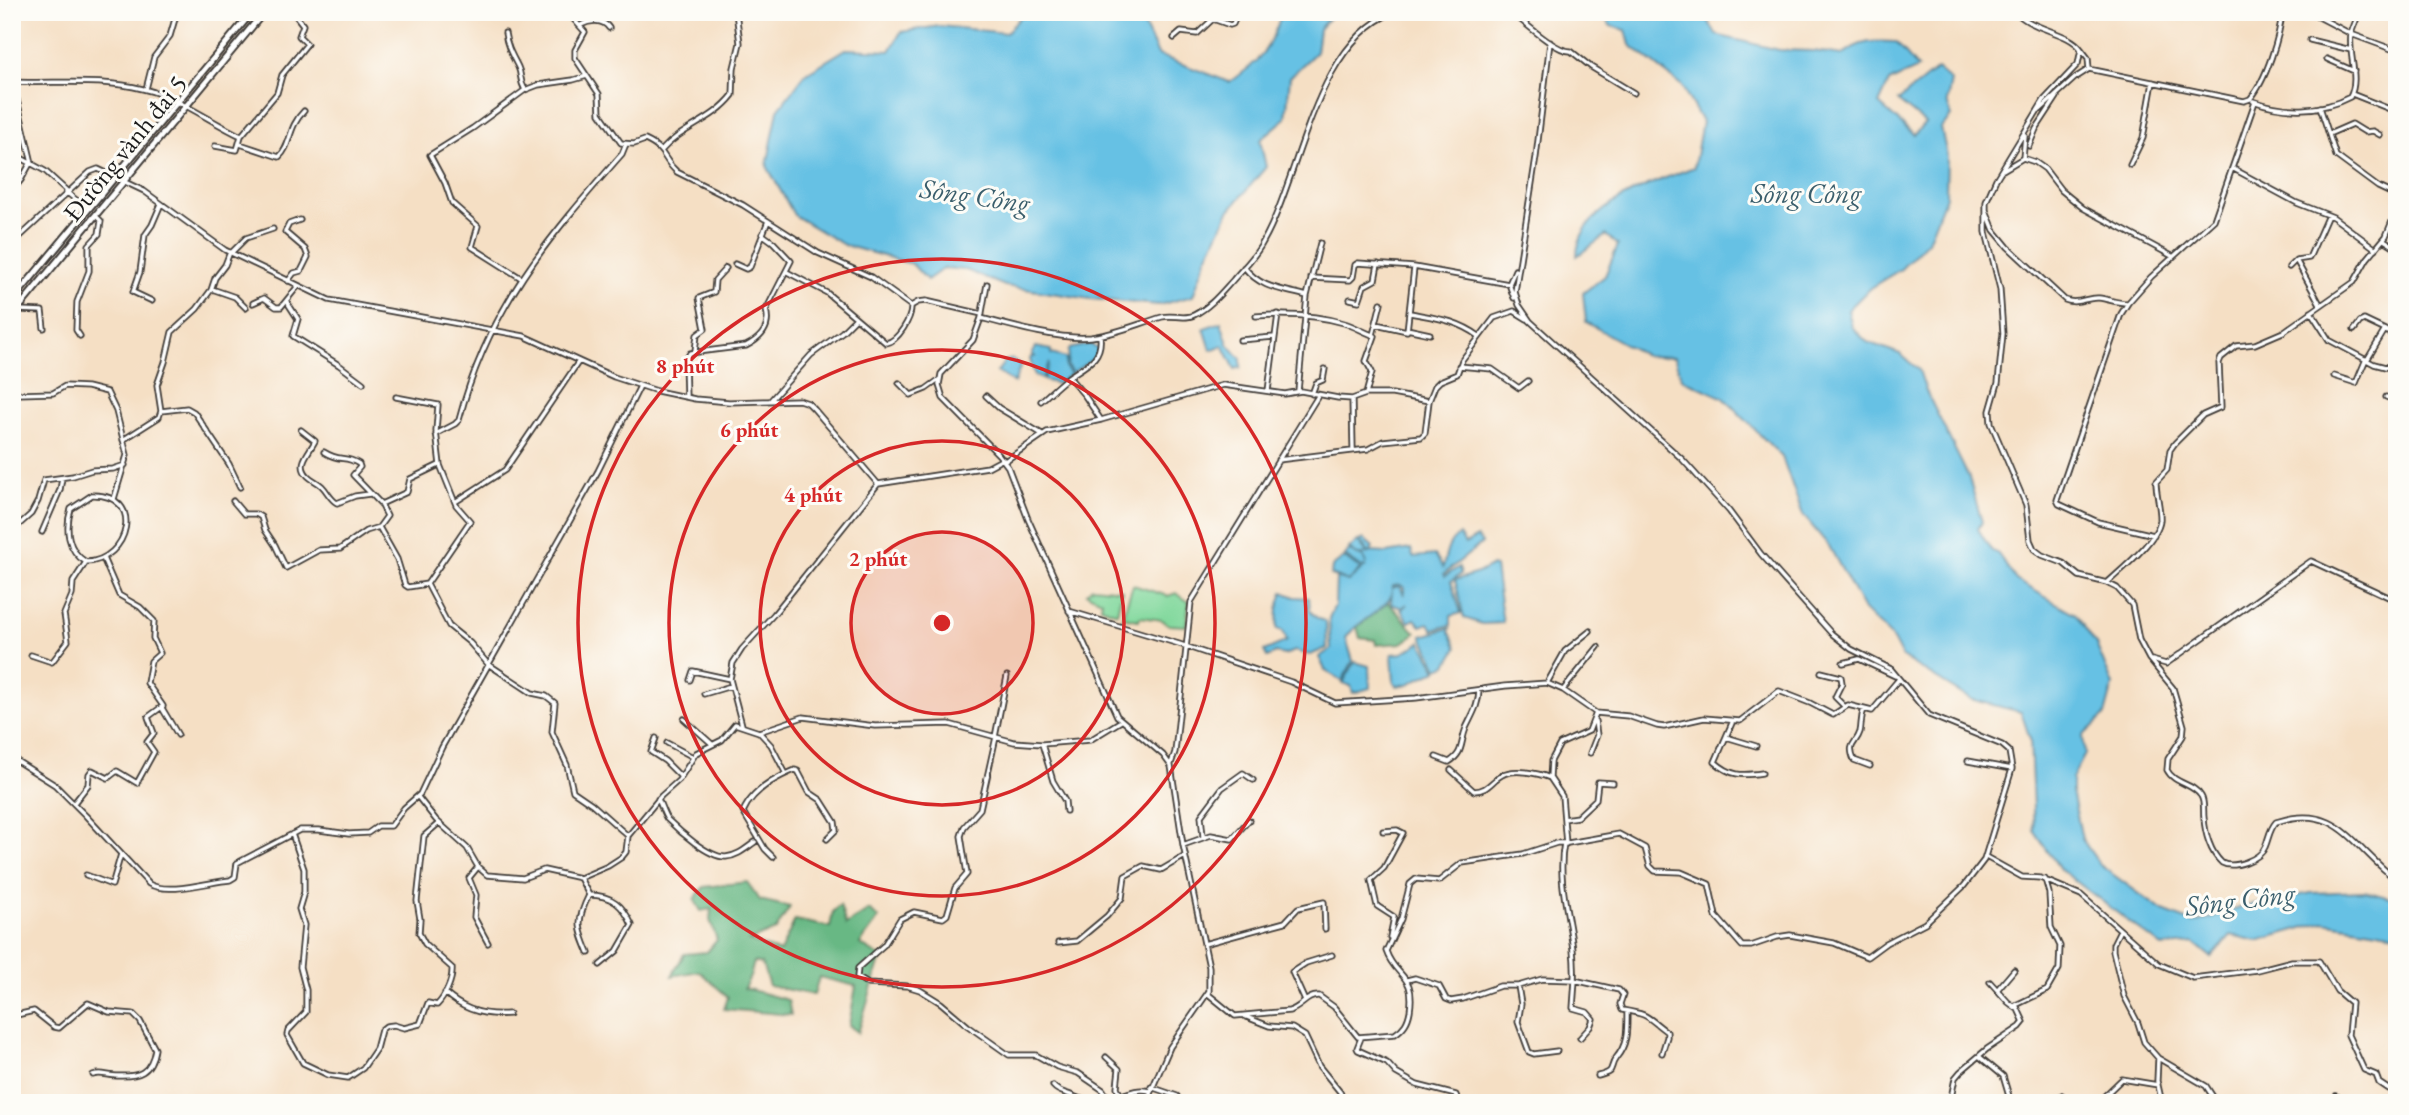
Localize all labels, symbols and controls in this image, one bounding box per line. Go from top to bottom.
street label: Đường vành đai 5 [56,68,194,228]
water label: Sông Công [917,169,1034,221]
water label: Sông Công [1750,175,1863,211]
text: 8 phút [656,352,714,379]
text: 6 phút [720,416,778,443]
text: 4 phút [784,481,842,508]
text: 2 phút [849,545,907,572]
centre of rings [930,611,954,635]
water label: Sông Công [2182,874,2298,924]

